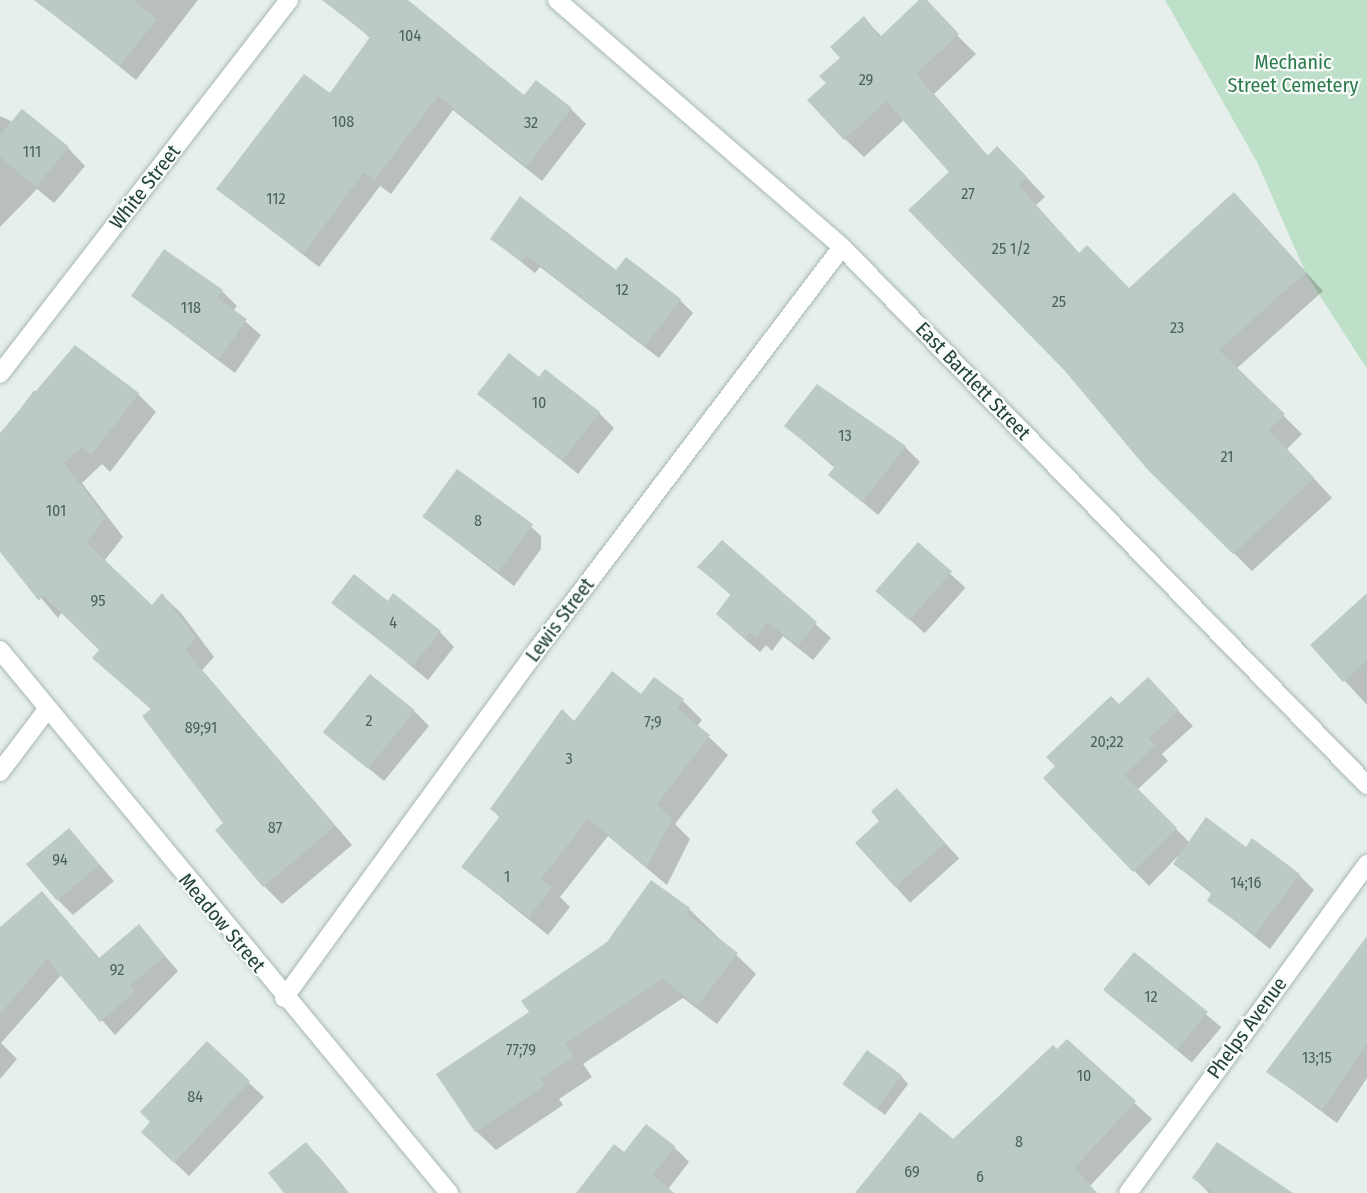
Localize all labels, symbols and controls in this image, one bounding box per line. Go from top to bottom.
house number: 104 [399,26,421,46]
park label: Mechanic Street Cemetery [1228,51,1358,98]
house number: 29 [859,70,873,90]
house number: 108 [332,112,354,132]
house number: 32 [524,113,538,133]
street label: White Street [105,140,185,234]
house number: 111 [23,142,41,162]
house number: 27 [961,184,975,204]
house number: 112 [266,189,286,209]
house number: 25 1/2 [992,239,1030,259]
house number: 12 [615,280,629,300]
house number: 25 [1052,292,1066,312]
house number: 118 [181,298,201,318]
street label: East Bartlett Street [911,317,1035,445]
house number: 23 [1170,318,1184,338]
house number: 10 [532,393,546,413]
house number: 13 [838,426,852,446]
house number: 21 [1221,447,1233,467]
house number: 101 [46,501,66,521]
house number: 8 [474,511,482,531]
street label: Lewis Street [521,573,599,667]
house number: 95 [90,591,106,611]
house number: 4 [389,613,397,633]
house number: 2 [365,711,373,731]
house number: 7;9 [644,712,662,732]
house number: 89;91 [185,718,217,738]
house number: 20;22 [1091,732,1123,752]
house number: 3 [565,749,573,769]
house number: 87 [268,818,282,838]
house number: 94 [52,850,68,870]
house number: 1 [504,867,510,887]
street label: Meadow Street [174,869,270,977]
house number: 14;16 [1231,873,1261,893]
house number: 92 [110,960,124,980]
street label: Phelps Avenue [1202,973,1292,1083]
house number: 12 [1144,987,1158,1007]
house number: 77;79 [506,1040,536,1060]
house number: 13;15 [1302,1048,1332,1068]
house number: 10 [1077,1066,1091,1086]
house number: 84 [187,1087,203,1107]
house number: 8 [1015,1132,1023,1152]
house number: 69 [904,1162,920,1182]
house number: 6 [976,1167,984,1187]

